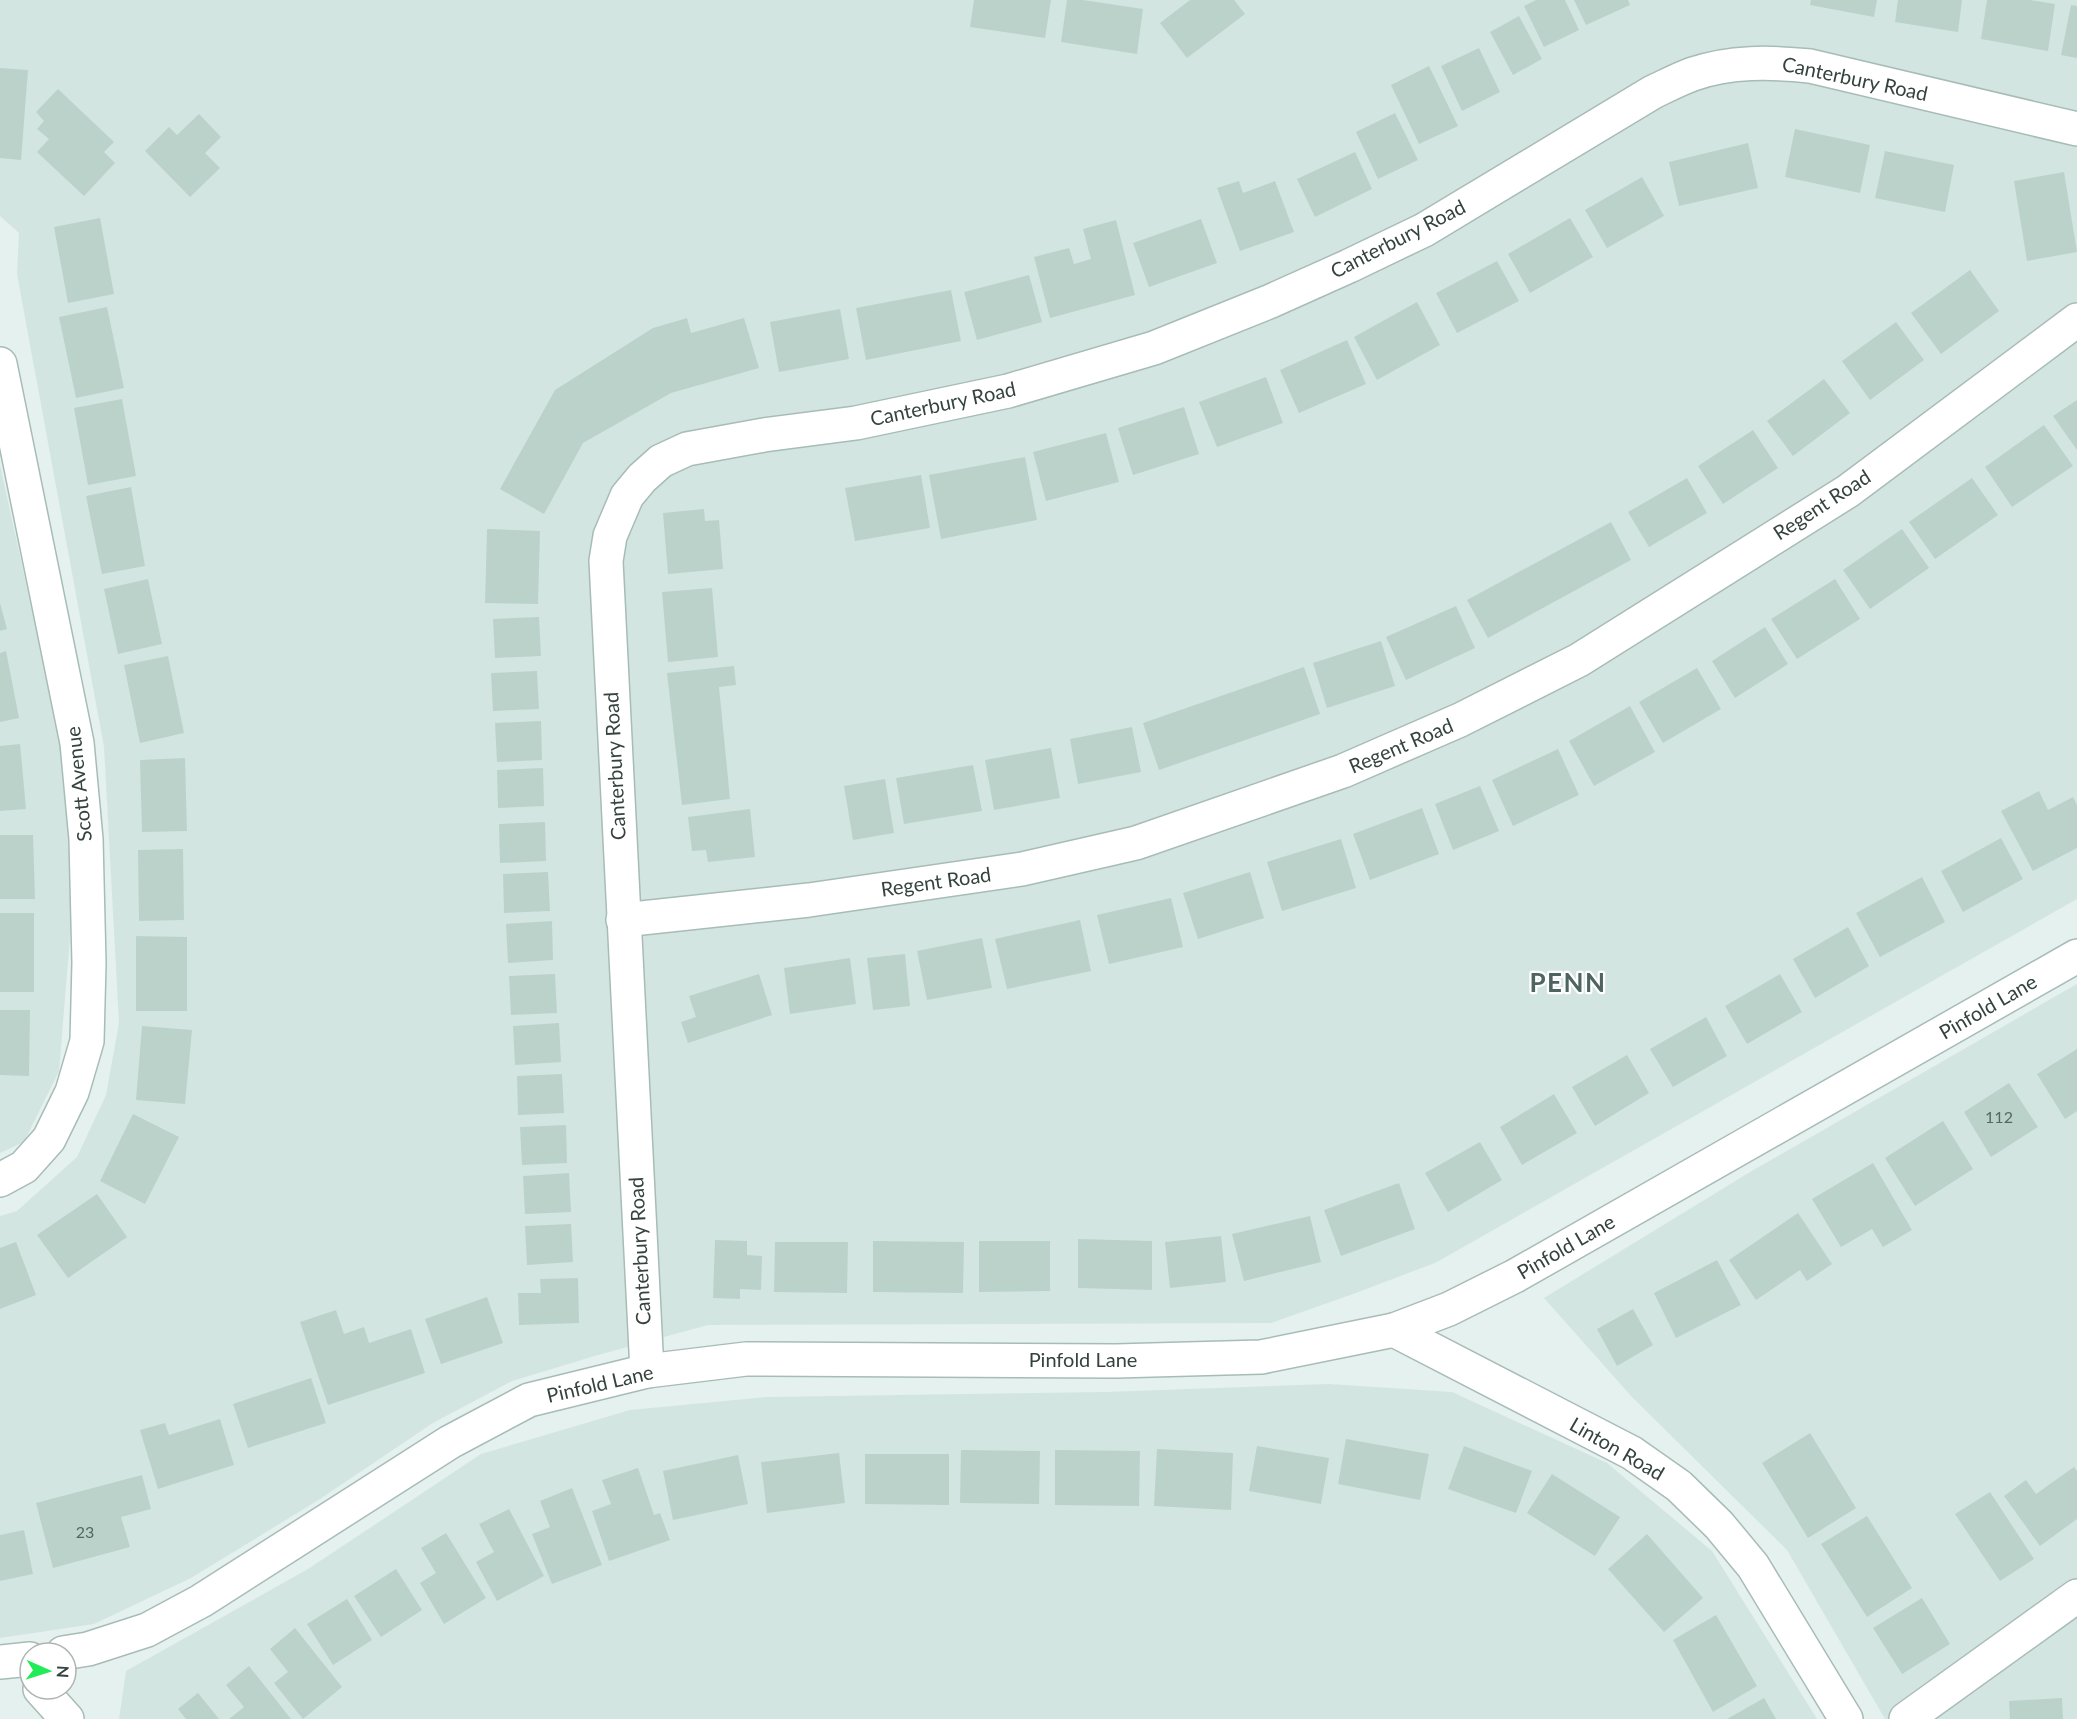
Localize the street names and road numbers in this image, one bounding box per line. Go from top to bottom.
street label: Canterbury Road [1780,51,1930,105]
street label: Canterbury Road [1326,194,1469,282]
street label: Canterbury Road [868,376,1018,430]
street label: Regent Road [1768,464,1875,544]
street label: Canterbury Road [598,691,630,841]
street label: Regent Road [1345,712,1456,778]
street label: Scott Avenue [60,725,96,843]
street label: Regent Road [879,861,992,901]
street label: Pinfold Lane [1934,969,2041,1044]
street label: Canterbury Road [623,1176,655,1326]
street label: Pinfold Lane [1512,1209,1619,1284]
street label: Pinfold Lane [1029,1347,1137,1371]
street label: Pinfold Lane [544,1359,655,1407]
street label: Linton Road [1566,1411,1669,1485]

